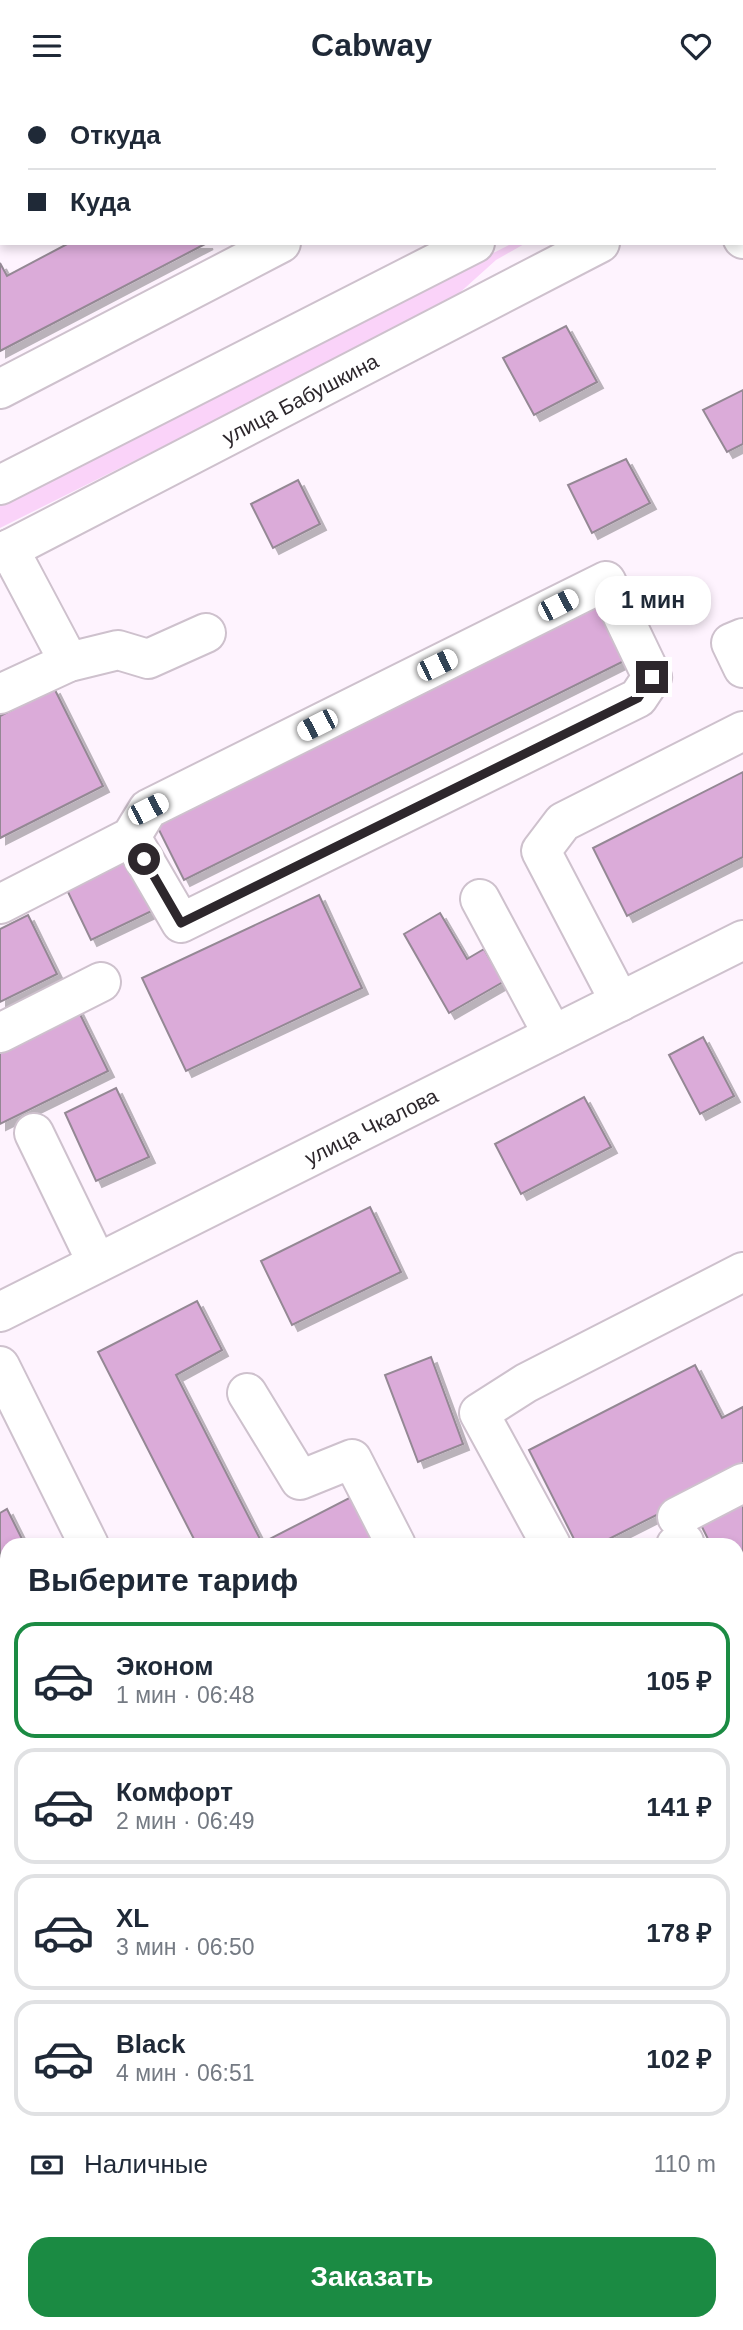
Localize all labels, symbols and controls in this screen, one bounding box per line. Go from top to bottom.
icon: menu [28,27,66,65]
text: Cabway [311,27,432,63]
icon: heart [677,27,715,65]
text: Откуда [70,120,161,150]
text: Куда [70,187,131,217]
street label: улица Бабушкина [218,348,382,448]
callout: 1 мин [594,575,710,625]
car [535,586,582,624]
text: 1 мин [621,587,685,613]
car [414,646,461,684]
route end [636,661,668,693]
car [294,706,341,744]
car [125,790,172,828]
route start [128,843,160,875]
street label: улица Чкалова [301,1083,442,1169]
text: Выберите тариф [28,1562,298,1598]
icon: car [32,1649,95,1712]
text: Эконом [116,1651,214,1681]
text: 105 ₽ [646,1666,712,1696]
text: 1 мин · 06:48 [116,1682,255,1708]
icon: car [32,1775,95,1838]
text: Комфорт [116,1777,233,1807]
text: 141 ₽ [646,1792,712,1822]
text: 2 мин · 06:49 [116,1808,255,1834]
icon: car [32,1901,95,1964]
text: XL [116,1903,149,1933]
text: 178 ₽ [646,1918,712,1948]
text: 3 мин · 06:50 [116,1934,255,1960]
icon: car [32,2027,95,2090]
text: Black [116,2029,185,2059]
text: 102 ₽ [646,2044,712,2074]
text: 4 мин · 06:51 [116,2060,255,2086]
icon: cash [28,2146,66,2184]
text: Наличные [84,2149,208,2179]
text: 110 m [654,2151,716,2177]
button: Заказать [28,2237,716,2317]

